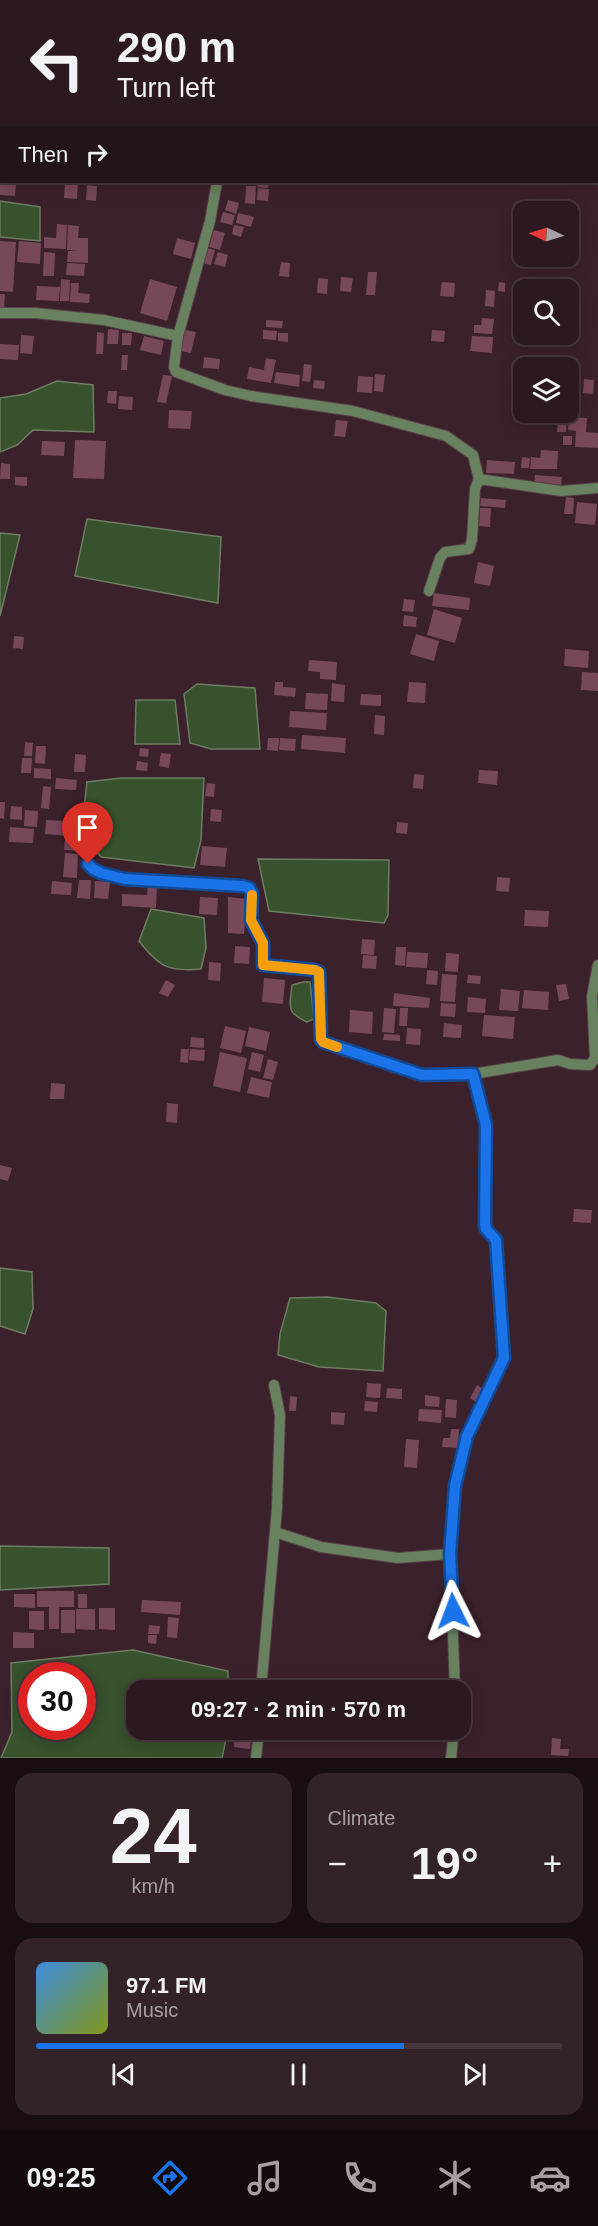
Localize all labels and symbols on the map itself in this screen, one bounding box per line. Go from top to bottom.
north arrow [513,201,579,267]
pin [62,802,113,864]
position arrow [421,1579,485,1643]
speed limit sign: 30 [18,1662,96,1740]

